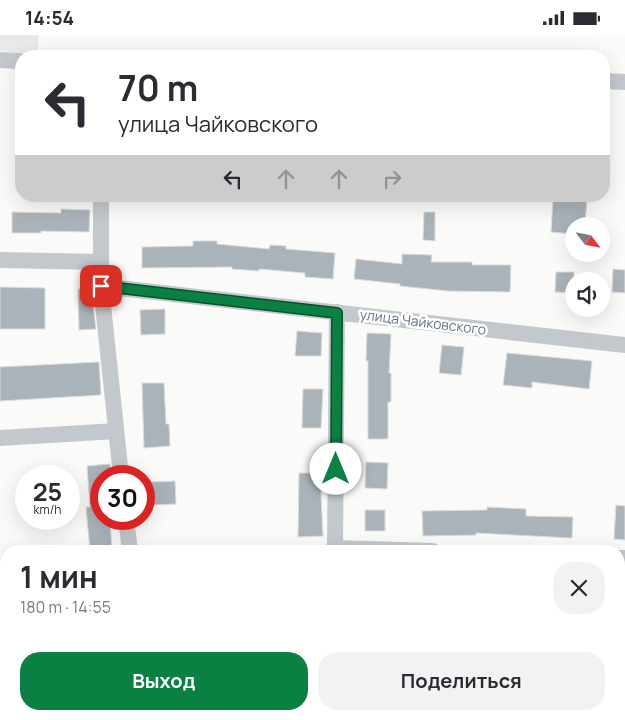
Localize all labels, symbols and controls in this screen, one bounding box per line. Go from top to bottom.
text: 14:54 [25,5,74,31]
text: 70 m [118,64,198,112]
icon: left [35,70,100,135]
text: улица Чайковского [118,109,318,139]
icon: left [219,165,247,193]
icon: ahead [272,165,300,193]
icon: ahead [325,165,353,193]
icon: right [378,165,406,193]
north arrow [565,217,610,263]
map controls [565,217,610,317]
pin [80,265,122,307]
icon: arrive [87,272,115,300]
button: sound [565,272,610,317]
street label: улица Чайковского [359,304,487,339]
position arrow [309,442,361,494]
speed limit sign: 30 [90,465,155,530]
text: 25 [33,474,62,509]
text: km/h [34,501,61,518]
text: 1 мин [20,556,98,597]
button: close [553,562,605,614]
text: 180 m · 14:55 [20,596,111,618]
button: Выход [20,652,308,710]
button: Поделиться [318,652,605,710]

